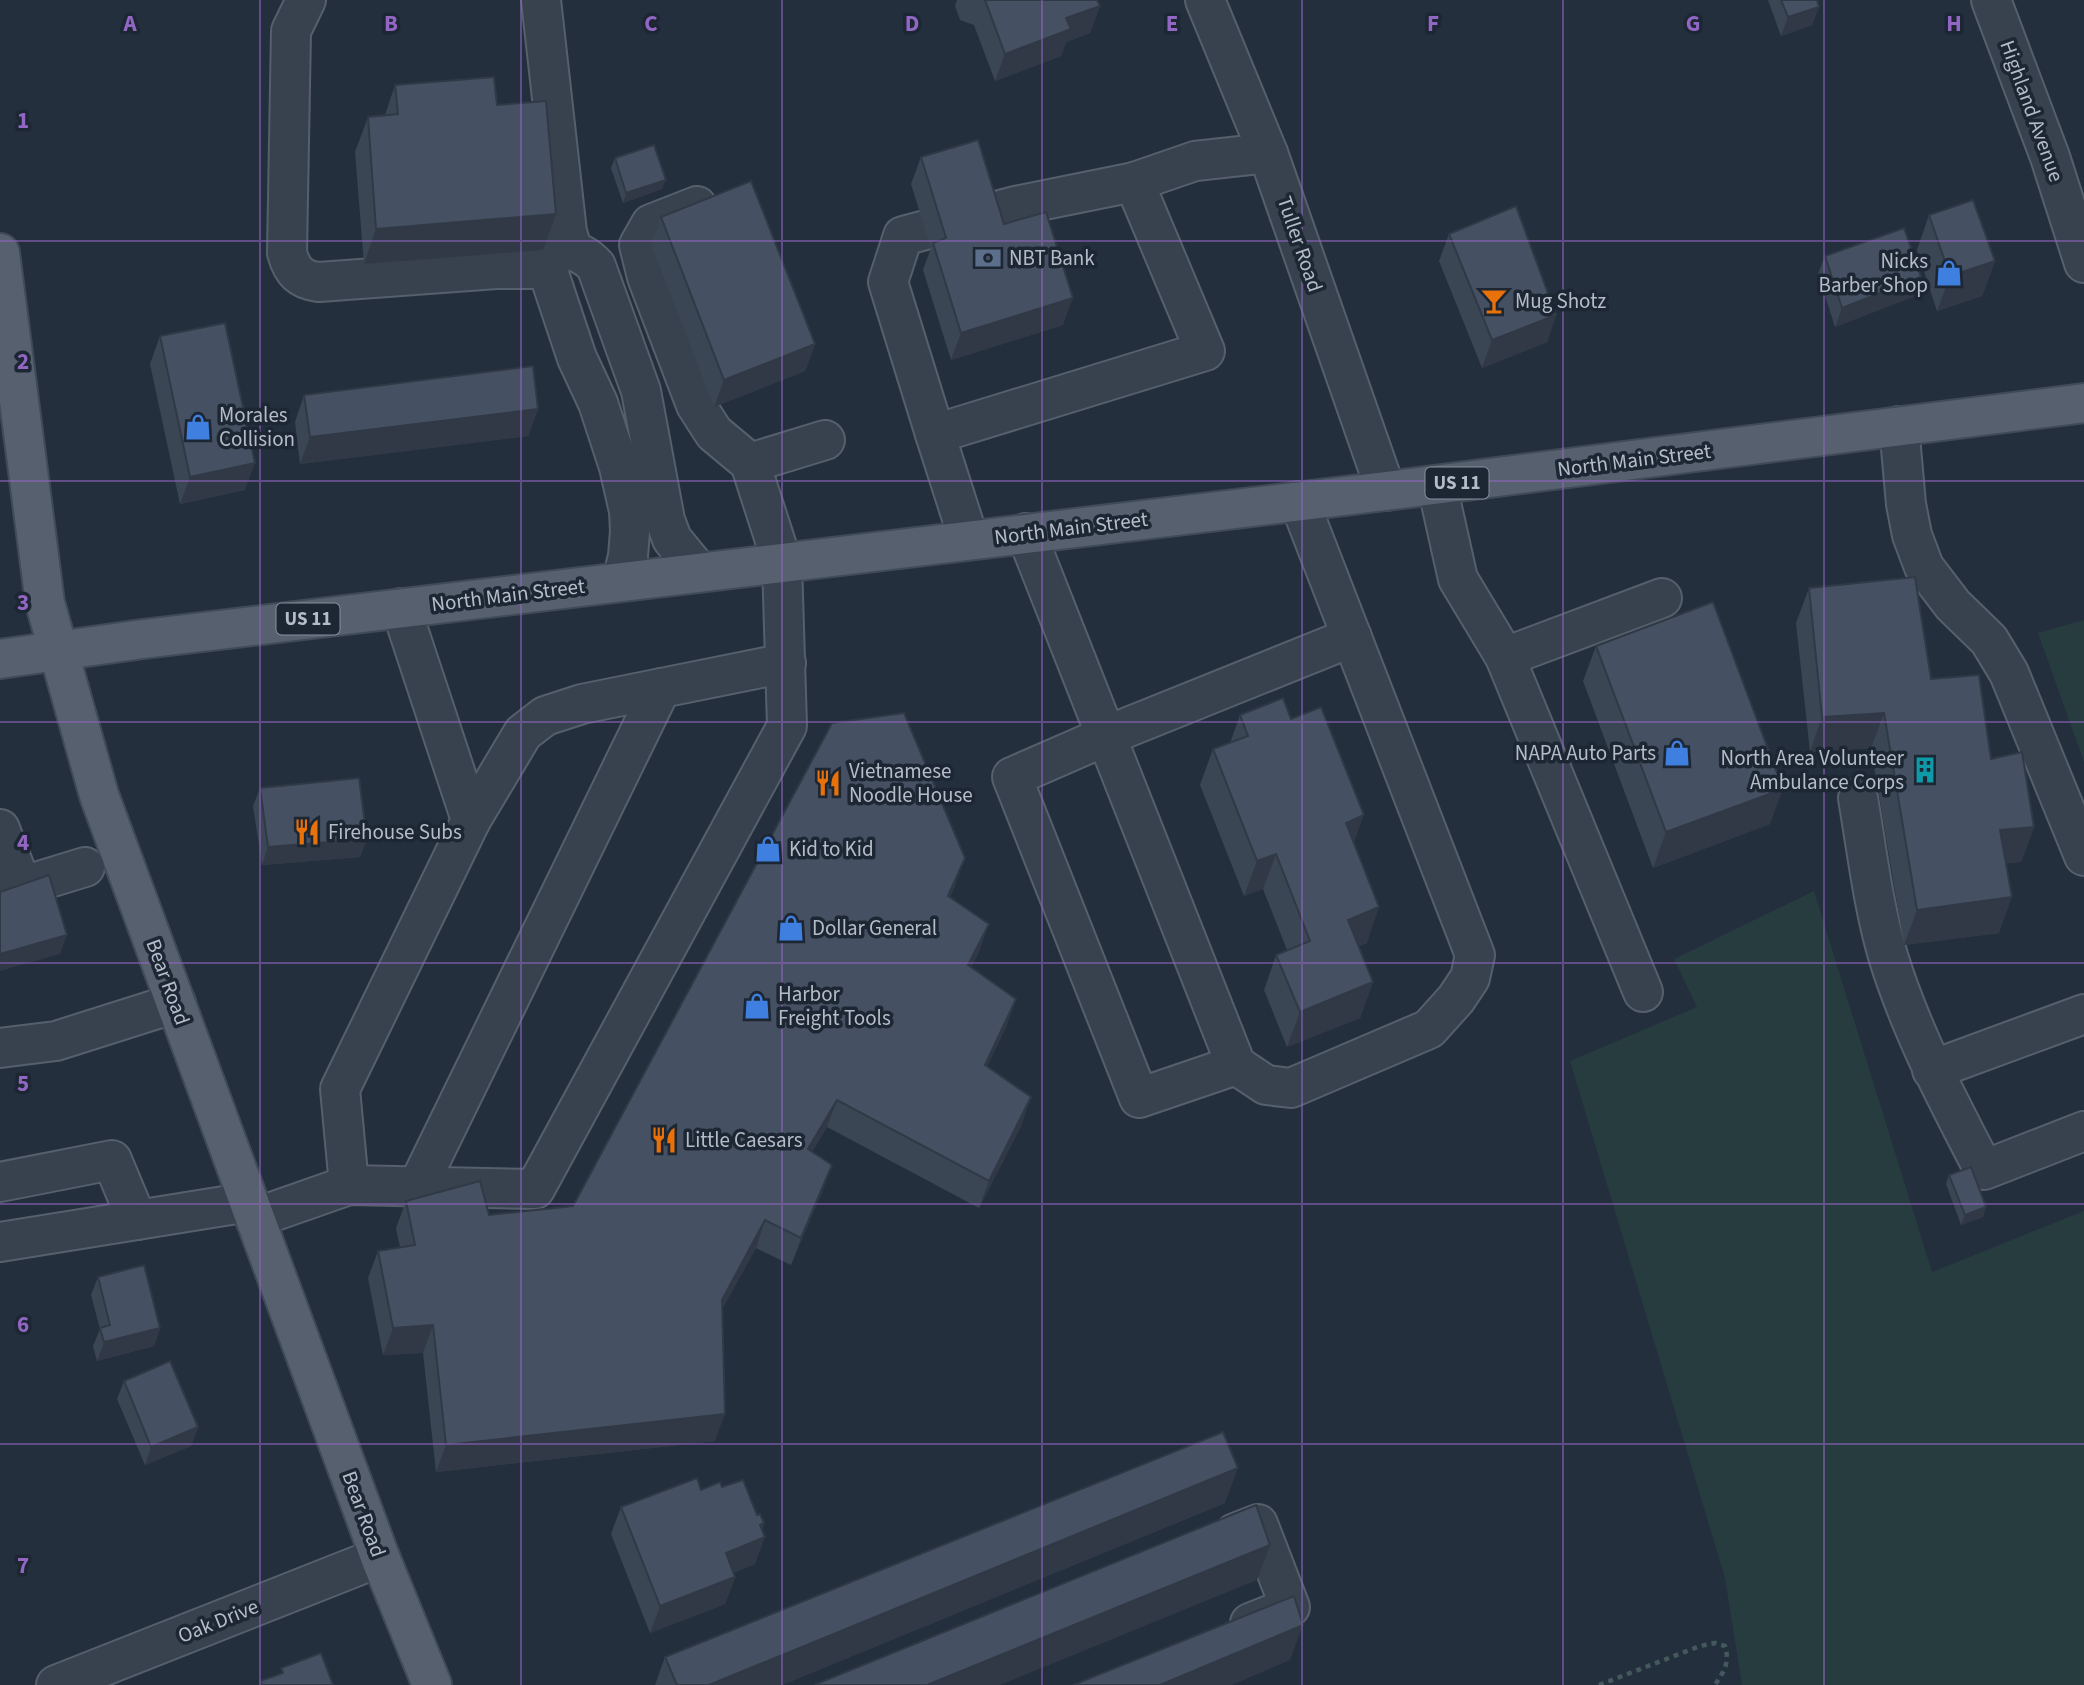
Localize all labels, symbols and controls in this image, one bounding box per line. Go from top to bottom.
text: A [122,7,137,40]
text: B [384,7,398,40]
text: C [644,7,658,40]
text: D [905,7,919,40]
text: E [1166,7,1178,40]
text: F [1427,7,1439,40]
text: G [1686,7,1700,40]
text: H [1946,7,1962,40]
street label: Highland Avenue [1992,36,2072,186]
text: 1 [17,104,29,137]
street label: Tuller Road [1270,192,1330,296]
bank icon: NBT Bank [973,243,1003,273]
place label: NBT Bank [1009,243,1095,273]
place label: Nicks Barber Shop [1819,246,1928,300]
shop icon: Nicks Barber Shop [1934,258,1964,288]
bar icon: Mug Shotz [1479,286,1509,316]
place label: Mug Shotz [1515,286,1606,316]
text: 2 [17,345,29,378]
place label: Morales Collision [219,400,295,454]
shop icon: Morales Collision [183,412,213,442]
street label: North Main Street [1556,436,1712,484]
road number: US 11 [1426,468,1488,498]
street label: North Main Street [993,504,1149,552]
street label: North Main Street [430,571,586,619]
text: 3 [17,586,29,619]
road number: US 11 [276,604,340,634]
place label: NAPA Auto Parts [1515,738,1656,768]
shop icon: NAPA Auto Parts [1662,738,1692,768]
place label: North Area Volunteer Ambulance Corps [1721,743,1905,797]
building icon: North Area Volunteer Ambulance Corps [1910,755,1940,785]
place label: Vietnamese Noodle House [849,756,973,810]
restaurant icon: Vietnamese Noodle House [813,768,843,798]
restaurant icon: Firehouse Subs [292,817,322,847]
place label: Firehouse Subs [328,817,462,847]
text: 4 [17,826,29,859]
shop icon: Kid to Kid [753,834,783,864]
place label: Kid to Kid [789,834,874,864]
shop icon: Dollar General [776,913,806,943]
place label: Dollar General [812,913,937,943]
street label: Bear Road [139,935,197,1029]
place label: Harbor Freight Tools [778,979,891,1033]
shop icon: Harbor Freight Tools [742,991,772,1021]
text: 5 [17,1067,29,1100]
restaurant icon: Little Caesars [649,1125,679,1155]
place label: Little Caesars [685,1125,803,1155]
text: 6 [17,1308,29,1341]
street label: Bear Road [335,1467,393,1561]
text: 7 [17,1549,29,1582]
street label: Oak Drive [173,1591,263,1651]

